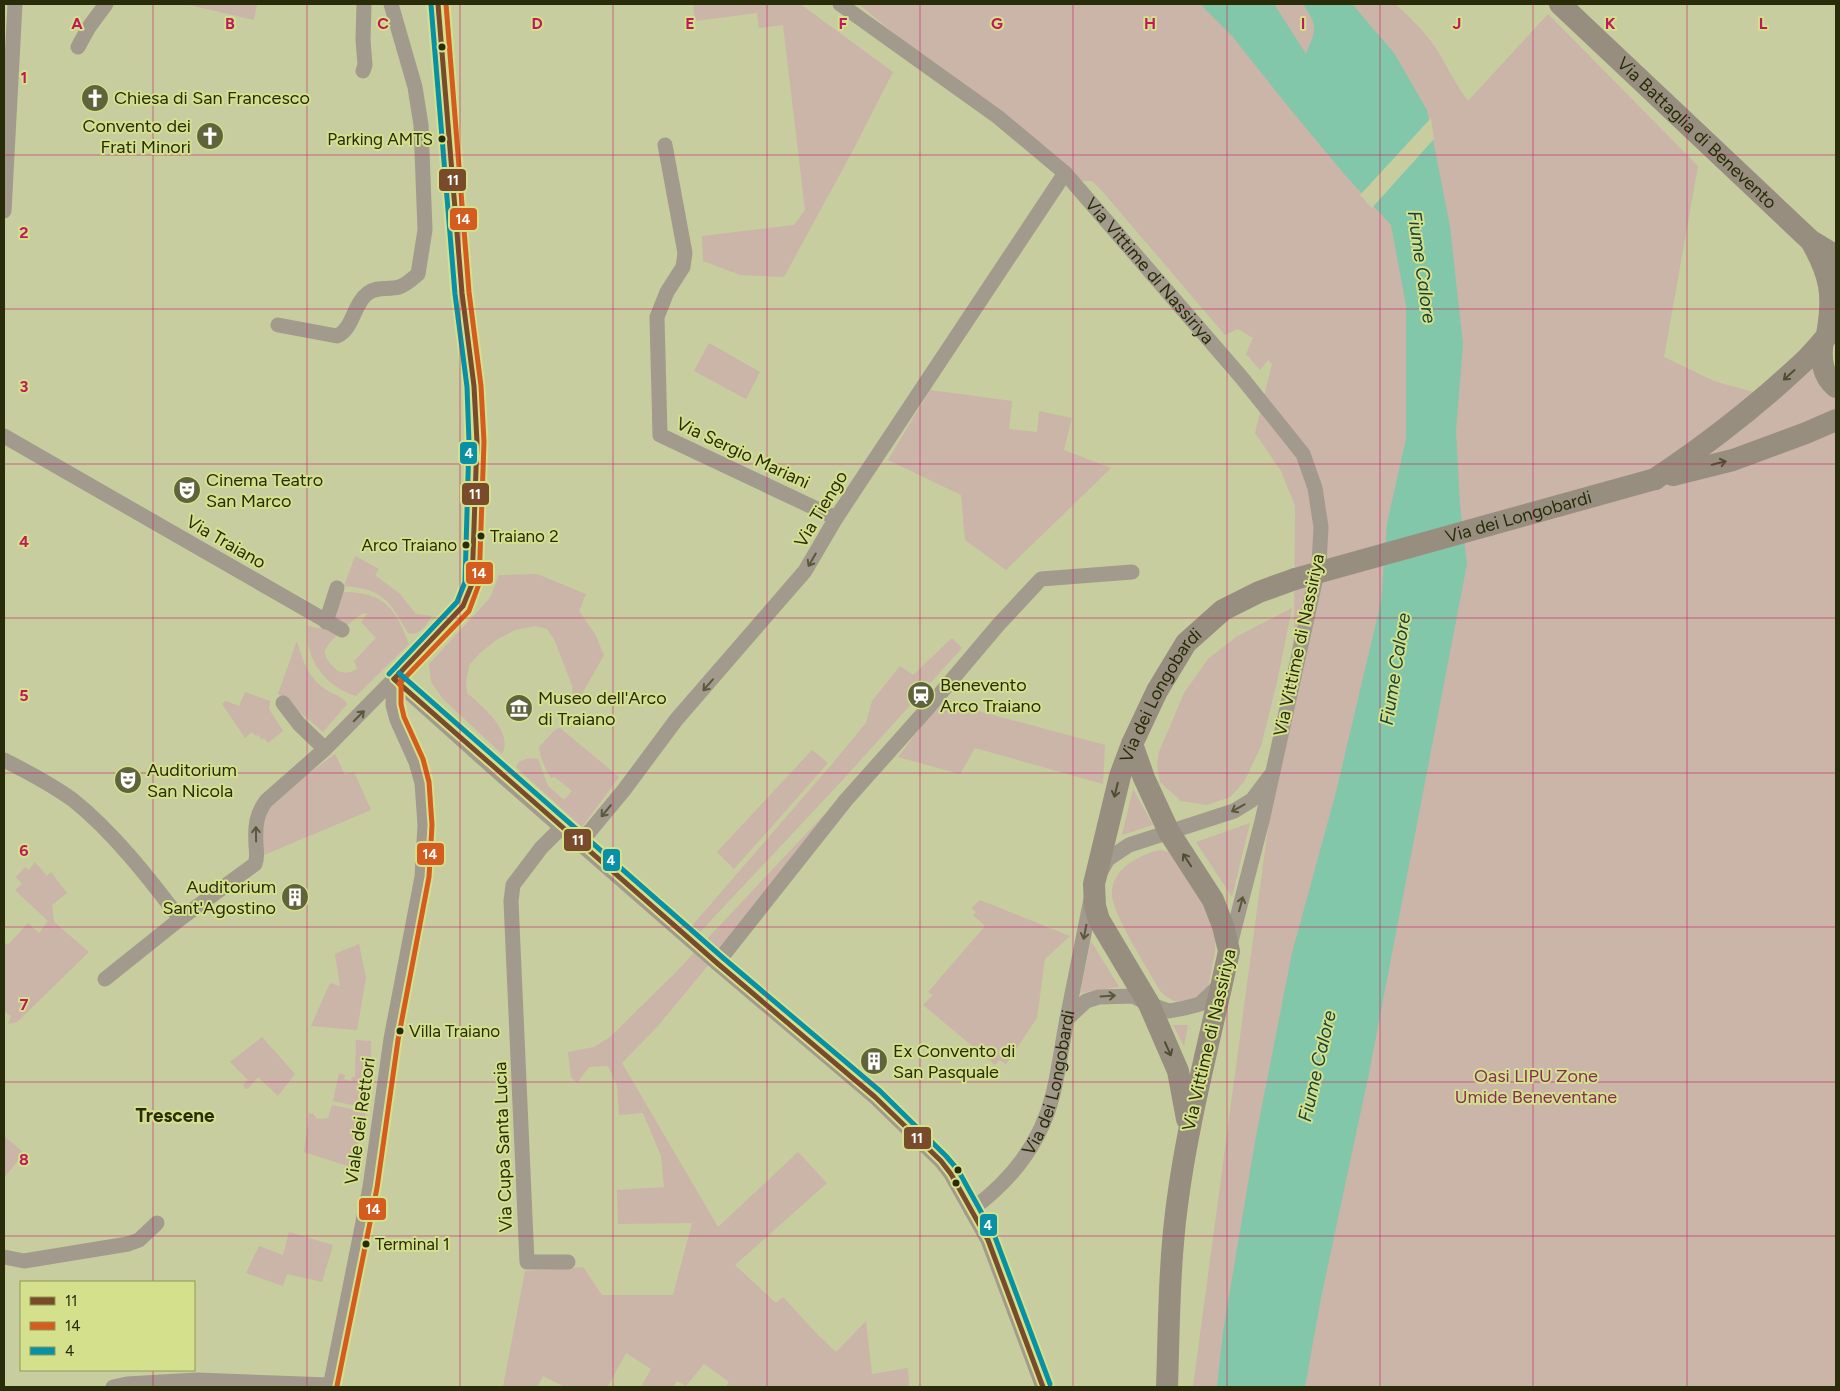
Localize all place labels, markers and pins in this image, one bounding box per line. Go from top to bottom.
unlabelled marker [437,42,447,52]
church icon: Chiesa di San Francesco [80,83,110,113]
place label: Chiesa di San Francesco [114,87,310,109]
place label: Convento dei Frati Minori [82,115,191,158]
church icon: Convento dei Frati Minori [195,121,225,151]
place label: Parking AMTS [327,129,433,149]
marker: Parking AMTS [437,134,447,144]
place label: Cinema Teatro San Marco [206,469,323,512]
theatre icon: Cinema Teatro San Marco [172,475,202,505]
place label: Traiano 2 [490,526,559,546]
marker: Traiano 2 [476,531,486,541]
place label: Arco Traiano [362,535,457,555]
marker: Arco Traiano [461,540,471,550]
place label: Benevento Arco Traiano [940,674,1041,717]
station icon: Benevento Arco Traiano [906,680,936,710]
place label: Museo dell'Arco di Traiano [538,687,667,730]
museum icon: Museo dell'Arco di Traiano [504,693,534,723]
place label: Auditorium San Nicola [147,759,237,802]
theatre icon: Auditorium San Nicola [113,765,143,795]
place label: Auditorium Sant'Agostino [162,876,276,919]
building icon: Auditorium Sant'Agostino [280,882,310,912]
place label: Villa Traiano [409,1021,500,1041]
marker: Villa Traiano [395,1026,405,1036]
place label: Ex Convento di San Pasquale [893,1040,1015,1083]
building icon: Ex Convento di San Pasquale [859,1046,889,1076]
unlabelled marker [953,1165,963,1175]
unlabelled marker [951,1178,961,1188]
place label: Terminal 1 [375,1234,450,1254]
marker: Terminal 1 [361,1239,371,1249]

